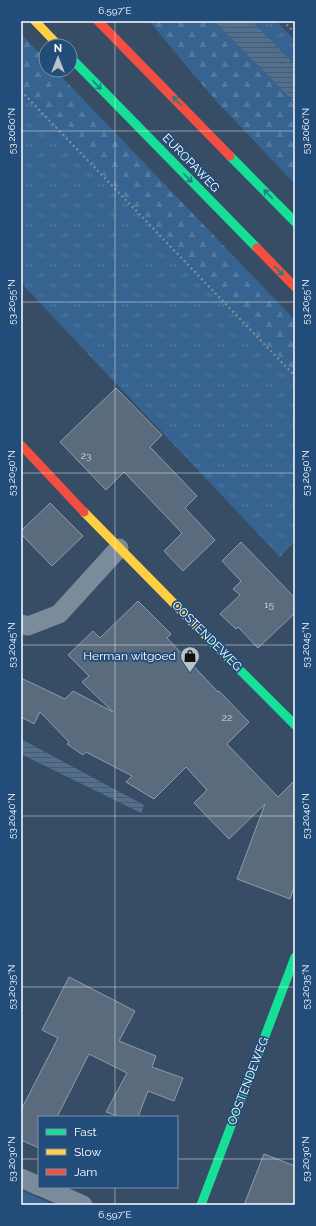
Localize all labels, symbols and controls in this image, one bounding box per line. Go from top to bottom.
text: 6.597°E [98,5,132,16]
north arrow [38,38,78,78]
text: N [54,42,62,55]
one-way arrow [92,80,102,90]
one-way arrow [172,96,182,106]
text: 53.2060°N [6,108,17,154]
text: 53.2060°N [300,108,311,154]
street label: EUROPAWEG [160,131,222,195]
one-way arrow [183,173,193,183]
one-way arrow [263,189,273,199]
one-way arrow [274,266,284,276]
text: 53.2055°N [6,279,17,325]
text: 53.2055°N [300,279,311,325]
text: 53.2050°N [6,450,17,496]
house number: 23 [81,450,91,461]
text: 53.2050°N [300,450,311,496]
street label: OOSTENDEWEG [169,598,245,674]
house number: 15 [264,599,274,610]
text: 53.2045°N [6,622,17,668]
text: 53.2045°N [300,622,311,668]
shop icon: Herman witgoed [179,645,201,673]
place label: Herman witgoed [83,649,176,663]
house number: 22 [222,712,232,723]
text: 53.2040°N [6,793,17,839]
text: 53.2040°N [300,793,311,839]
text: 53.2035°N [6,964,17,1010]
text: 53.2035°N [300,964,311,1010]
street label: OOSTENDEWEG [225,1035,271,1127]
legend [38,1116,178,1188]
text: Fast [74,1125,97,1139]
text: 53.2030°N [6,1136,17,1182]
text: 53.2030°N [300,1136,311,1182]
text: Slow [74,1145,101,1159]
text: Jam [74,1165,97,1179]
text: 6.597°E [98,1209,132,1220]

